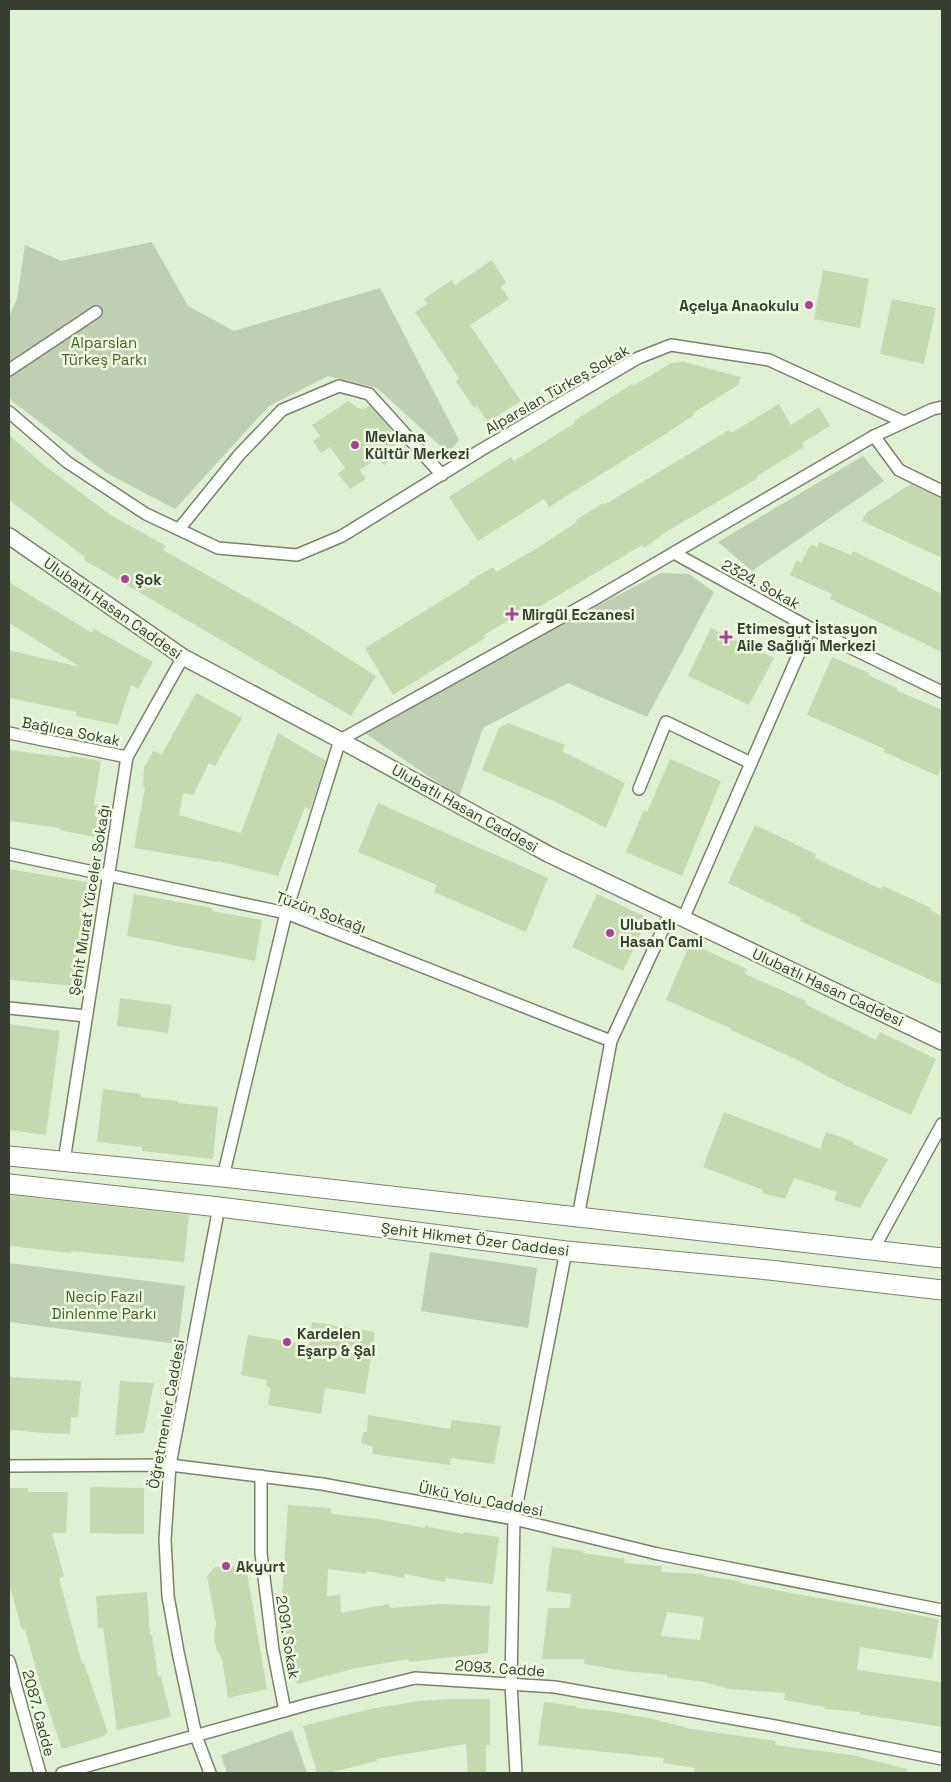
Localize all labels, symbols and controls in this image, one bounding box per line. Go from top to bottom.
place label: Açelya Anaokulu [679,296,799,315]
marker: Açelya Anaokulu [803,299,815,311]
park label: Alparslan Türkeş Parkı [61,333,147,369]
street label: Alparslan Türkeş Sokak [481,340,633,438]
place label: Mevlana Kültür Merkezi [365,427,469,463]
marker: Mevlana Kültür Merkezi [349,439,361,451]
street label: Ulubatlı Hasan Caddesi [40,553,186,663]
street label: 2324. Sokak [719,555,803,613]
place label: Şok [135,570,162,589]
marker: Şok [119,573,131,585]
place label: Mirgül Eczanesi [522,605,635,624]
marker: Mirgül Eczanesi [506,608,518,620]
place label: Etimesgut İstasyon Aile Sağlığı Merkezi [737,619,878,655]
marker: Etimesgut İstasyon Aile Sağlığı Merkezi [719,630,733,644]
street label: Bağlıca Sokak [20,712,122,750]
street label: Ulubatlı Hasan Caddesi [388,760,542,856]
street label: Şehit Murat Yüceler Sokağı [65,803,113,997]
street label: Tüzün Sokağı [273,887,369,937]
place label: Ulubatlı Hasan Cami [620,915,703,951]
marker: Ulubatlı Hasan Cami [604,927,616,939]
street label: Ulubatlı Hasan Caddesi [749,944,907,1030]
street label: Şehit Hikmet Özer Caddesi [380,1218,570,1260]
park label: Necip Fazıl Dinlenme Parkı [51,1287,157,1323]
place label: Kardelen Eşarp & Şal [297,1324,376,1360]
marker: Kardelen Eşarp & Şal [281,1336,293,1348]
street label: Öğretmenler Caddesi [143,1338,189,1490]
street label: Ülkü Yolu Caddesi [417,1478,545,1520]
place label: Akyurt [236,1557,285,1576]
marker: Akyurt [220,1560,232,1572]
street label: 2091. Sokak [272,1594,304,1680]
street label: 2093. Cadde [454,1655,546,1681]
street label: 2087. Cadde [18,1668,60,1758]

